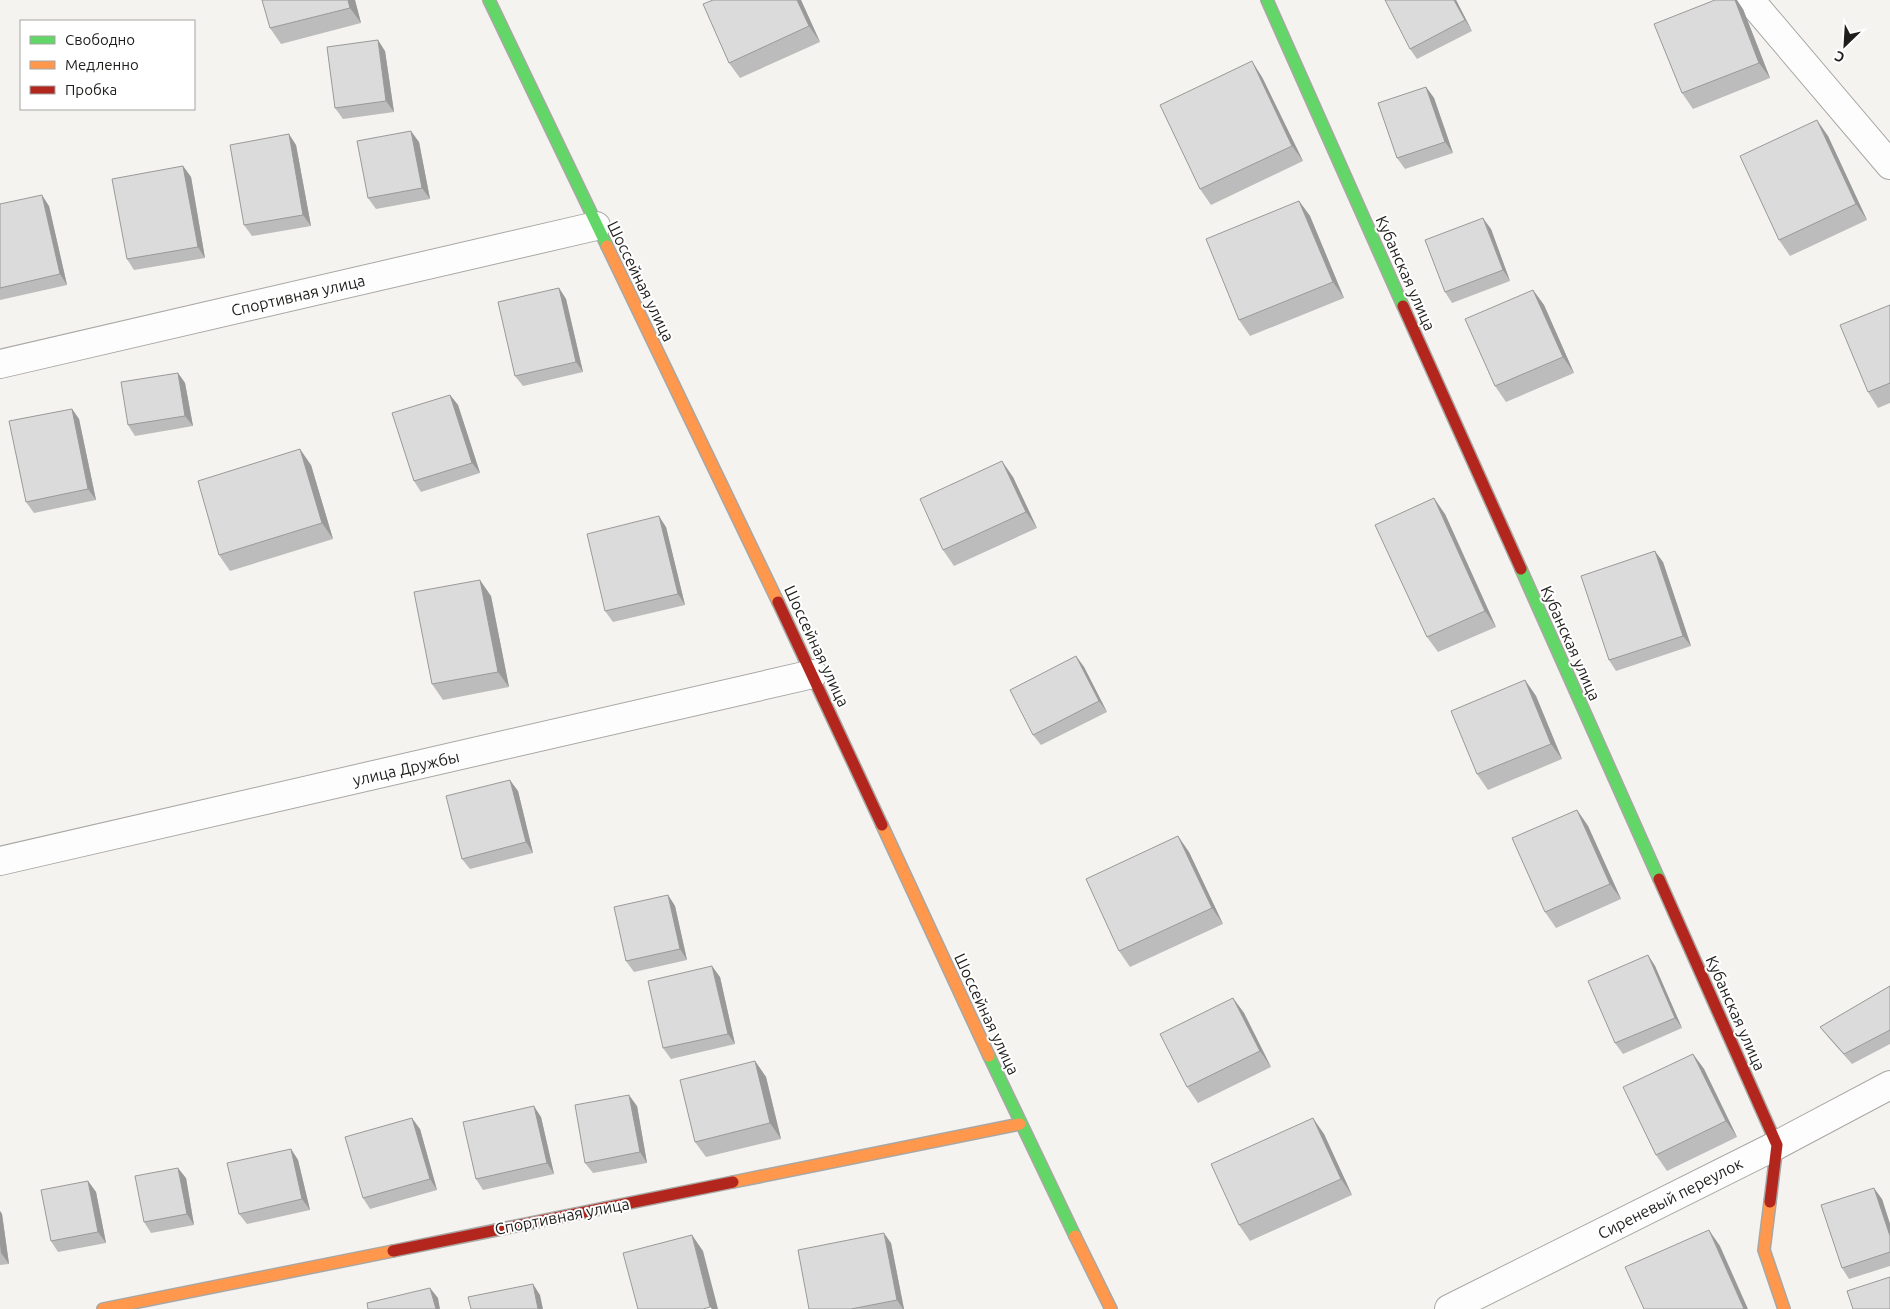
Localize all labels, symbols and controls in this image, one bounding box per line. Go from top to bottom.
legend [20,20,195,110]
north arrow [1820,20,1870,70]
text: Свободно [65,31,135,48]
text: С [1832,48,1847,66]
text: Медленно [65,56,139,73]
text: Пробка [65,81,117,98]
street label: Кубанская улица [1373,213,1439,333]
street label: Шоссейная улица [604,218,678,344]
street label: Спортивная улица [229,271,367,319]
street label: Шоссейная улица [781,583,853,709]
street label: Кубанская улица [1538,583,1604,703]
street label: улица Дружбы [351,747,461,789]
street label: Шоссейная улица [951,951,1023,1077]
street label: Кубанская улица [1703,953,1769,1073]
street label: Сиреневый переулок [1595,1154,1745,1242]
street label: Спортивная улица [493,1194,631,1238]

